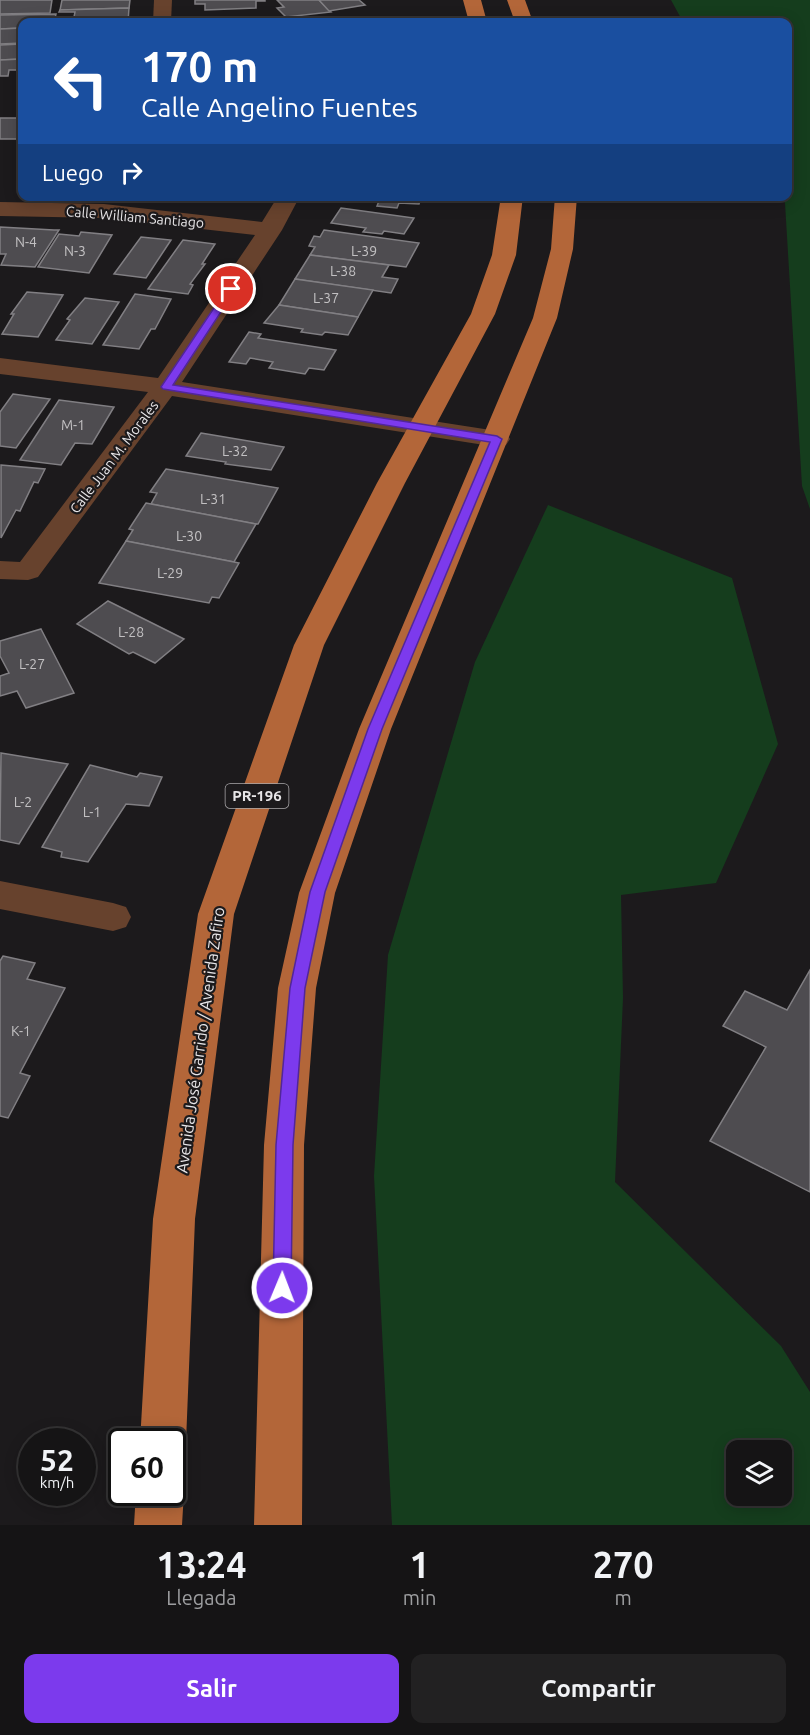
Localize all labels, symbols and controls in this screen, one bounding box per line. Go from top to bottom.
icon: left [42,42,120,120]
text: 170 m [141,43,258,90]
text: Calle Angelino Fuentes [141,92,418,122]
icon: right [115,156,148,189]
text: Luego [42,160,103,185]
street label: Calle William Santiago [65,203,205,231]
house number: N-4 [15,234,37,250]
house number: N-3 [64,243,86,259]
house number: L-39 [351,243,377,259]
pin [205,263,256,314]
house number: L-38 [330,263,356,279]
icon: arrive [214,272,247,305]
house number: L-37 [313,290,339,306]
street label: Calle Juan M. Morales [67,398,161,516]
house number: M-1 [61,417,85,433]
house number: L-32 [222,443,248,459]
house number: L-31 [200,491,226,507]
house number: L-30 [176,528,202,544]
house number: L-29 [157,565,183,581]
house number: L-28 [118,624,144,640]
house number: L-27 [19,656,45,672]
road number: PR-196 [226,784,288,808]
house number: L-2 [14,794,32,810]
house number: L-1 [83,804,101,820]
street label: Avenida José Garrido / Avenida Zafiro [172,906,228,1174]
house number: K-1 [11,1023,31,1039]
position arrow [250,1256,314,1320]
speed limit sign: 60 [108,1428,186,1506]
map controls [726,1440,792,1506]
button: layers [726,1440,792,1506]
text: 52 [40,1443,74,1477]
text: km/h [40,1474,74,1491]
text: 13:24 [156,1544,246,1585]
text: 1 [409,1544,430,1585]
text: 270 [593,1544,654,1585]
text: Llegada [166,1586,237,1609]
text: min [403,1586,436,1609]
text: m [615,1586,632,1609]
button: Salir [24,1654,399,1723]
button: Compartir [411,1654,786,1723]

